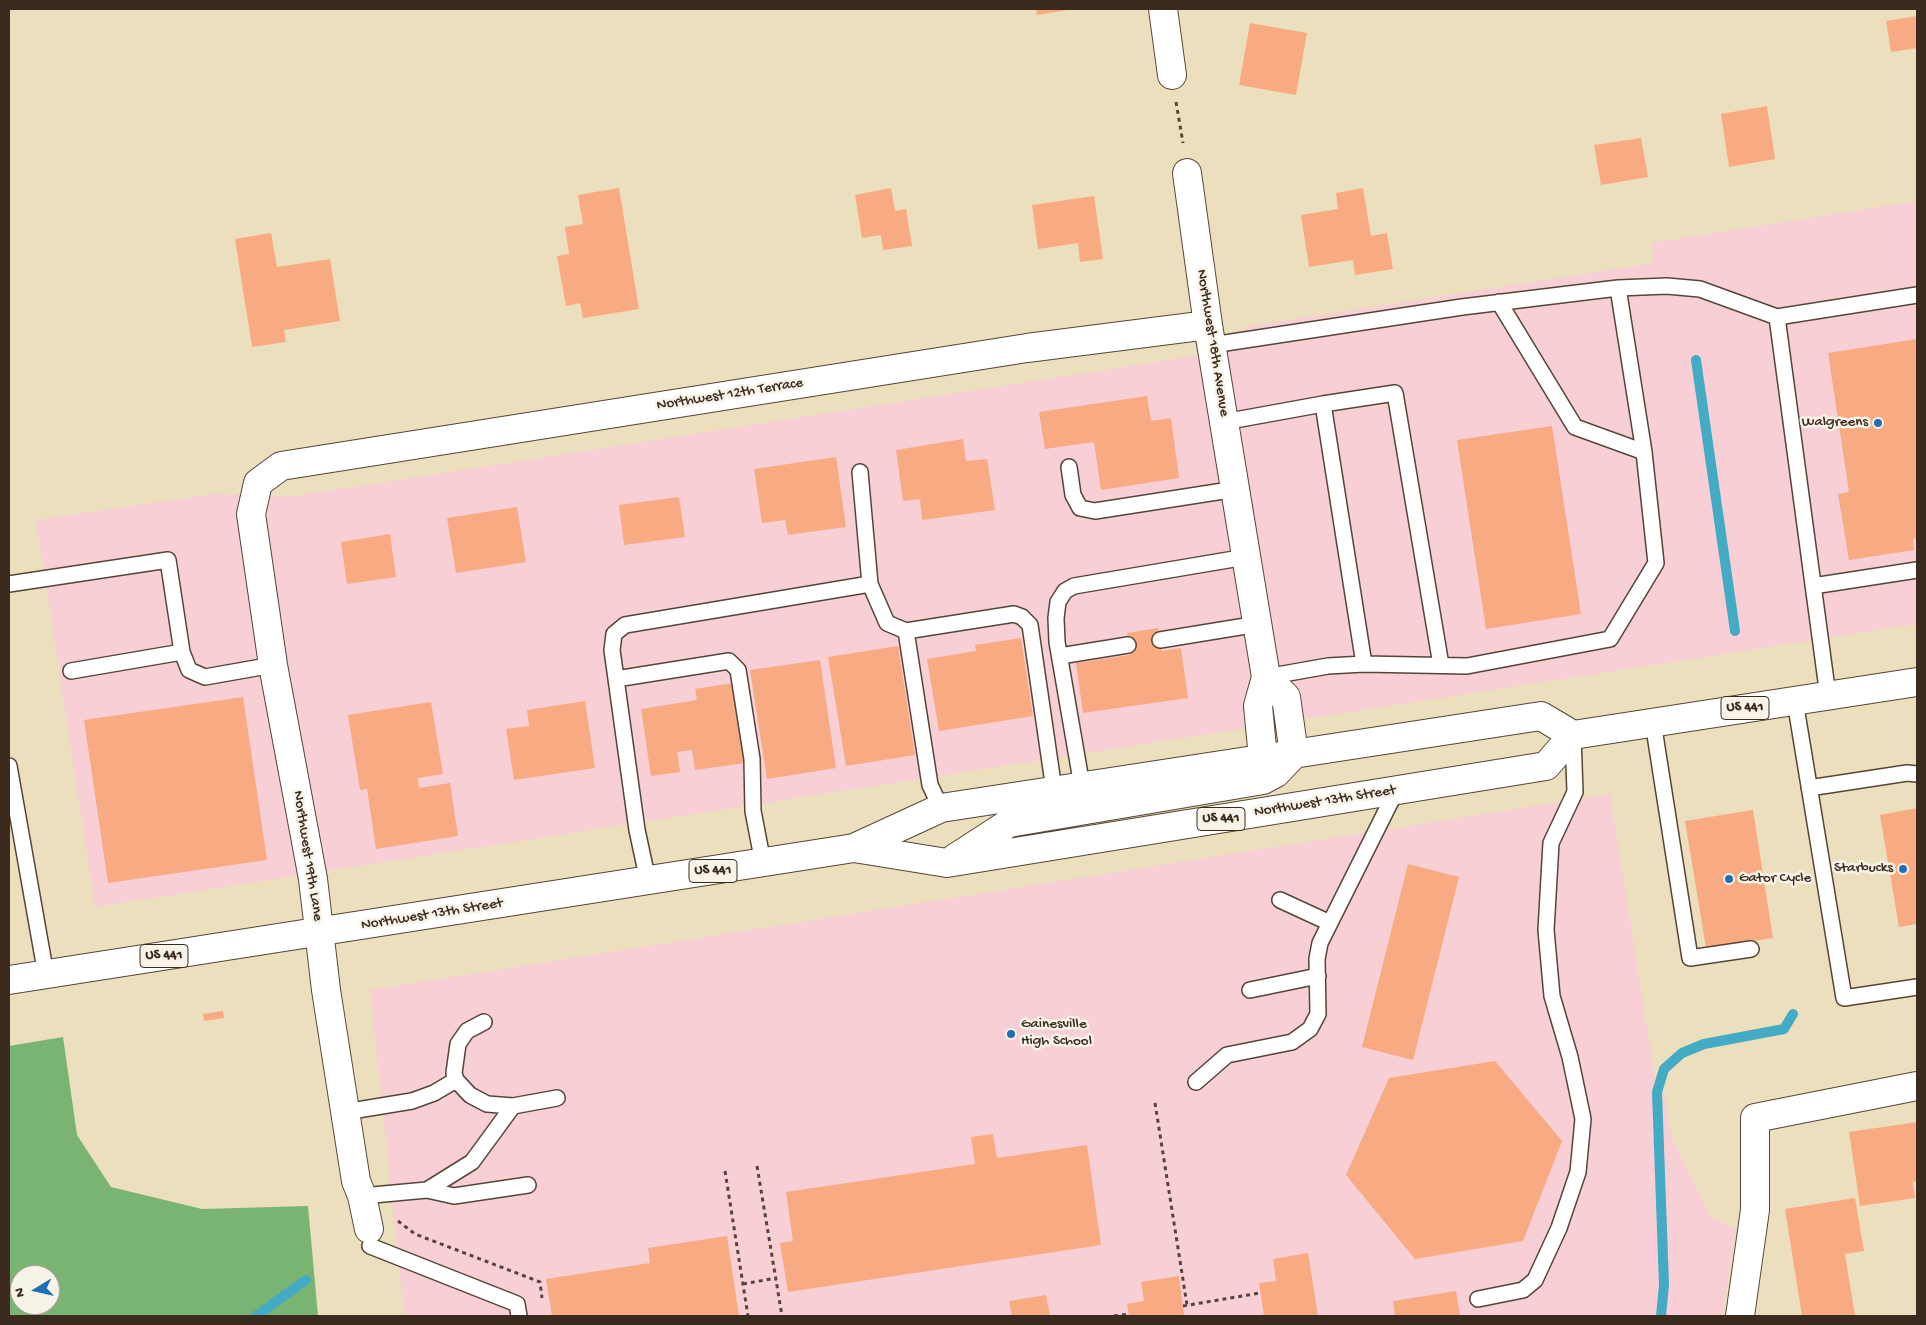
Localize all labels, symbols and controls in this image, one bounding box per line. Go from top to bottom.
street label: Northwest 18th Avenue [1191,268,1233,418]
street label: Northwest 12th Terrace [655,375,805,415]
place label: Walgreens [1802,414,1868,432]
marker: Walgreens [1872,417,1884,429]
road number: US 441 [1721,696,1769,720]
street label: Northwest 13th Street [1253,782,1397,822]
street label: Northwest 19th Lane [288,790,326,922]
road number: US 441 [1197,808,1245,831]
road number: US 441 [689,859,737,882]
place label: Starbucks [1834,860,1893,878]
marker: Starbucks [1897,863,1909,875]
place label: Gator Cycle [1739,870,1811,888]
marker: Gator Cycle [1723,873,1735,885]
street label: Northwest 13th Street [360,895,504,935]
road number: US 441 [140,944,188,968]
place label: Gainesville High School [1021,1016,1092,1051]
marker: Gainesville High School [1005,1028,1017,1040]
north arrow [10,1265,60,1315]
text: N [12,1286,30,1298]

